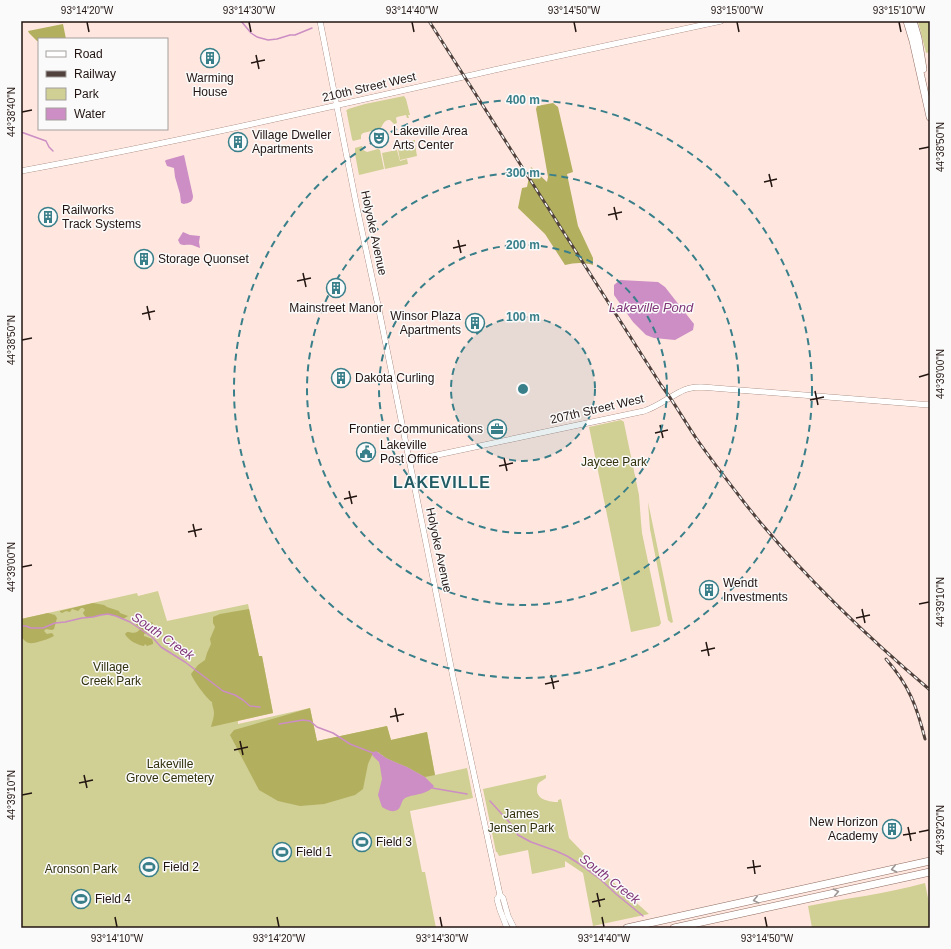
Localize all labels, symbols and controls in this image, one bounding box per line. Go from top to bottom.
text: 93°14'20"W [61,5,114,16]
text: 93°14'30"W [223,5,276,16]
text: 93°14'40"W [386,5,439,16]
text: 93°14'50"W [548,5,601,16]
text: 93°15'00"W [711,5,764,16]
text: 93°15'10"W [873,5,926,16]
legend [38,38,168,130]
text: Road [74,47,103,61]
building icon: Warming House [199,47,221,69]
text: Railway [74,67,116,81]
street label: 210th Street West [321,69,418,105]
place label: Warming House [186,71,234,99]
text: 44°38'40"N [6,87,17,137]
text: Park [74,87,100,101]
text: 400 m [506,93,540,107]
text: Water [74,107,106,121]
text: 44°38'50"N [935,122,946,172]
place label: Lakeville Area Arts Center [393,124,468,152]
theatre icon: Lakeville Area Arts Center [368,127,390,149]
place label: Village Dweller Apartments [252,128,331,156]
building icon: Village Dweller Apartments [227,131,249,153]
text: 300 m [506,166,540,180]
street label: Holyoke Avenue [358,189,390,277]
place label: Railworks Track Systems [62,203,141,231]
building icon: Railworks Track Systems [37,206,59,228]
text: 200 m [506,238,540,252]
building icon: Storage Quonset [133,248,155,270]
place label: Storage Quonset [158,252,249,266]
building icon: Mainstreet Manor [325,277,347,299]
water label: Lakeville Pond [609,300,694,315]
place label: Mainstreet Manor [289,301,383,315]
place label: Winsor Plaza Apartments [390,309,461,337]
text: 100 m [506,310,540,324]
building icon: Winsor Plaza Apartments [464,312,486,334]
text: 44°38'50"N [6,315,17,365]
text: 44°39'00"N [935,349,946,399]
building icon: Dakota Curling [330,367,352,389]
place label: Dakota Curling [355,371,434,385]
centre of rings [516,382,530,396]
street label: 207th Street West [549,391,646,427]
office icon: Frontier Communications [486,418,508,440]
place label: Frontier Communications [349,422,483,436]
place label: Lakeville Post Office [380,438,439,466]
public building icon: Lakeville Post Office [355,441,377,463]
park label: Jaycee Park [581,455,648,469]
district label: LAKEVILLE [393,474,491,491]
street label: Holyoke Avenue [423,506,455,594]
text: 44°39'00"N [6,542,17,592]
place label: Wendt Investments [723,576,788,604]
text: 44°39'10"N [935,577,946,627]
building icon: Wendt Investments [698,579,720,601]
water label: South Creek [129,609,198,664]
park label: Village Creek Park [81,660,142,688]
park label: Lakeville Grove Cemetery [126,757,214,785]
text: 44°39'10"N [6,770,17,820]
text: 44°39'20"N [935,805,946,855]
park label: James Jensen Park [488,807,555,835]
place label: New Horizon Academy [809,815,878,843]
building icon: New Horizon Academy [881,818,903,840]
sports icon: Field 3 [351,831,373,853]
place label: Field 3 [376,835,412,849]
sports icon: Field 1 [271,841,293,863]
place label: Field 1 [296,845,332,859]
water label: South Creek [577,851,644,908]
sports icon: Field 2 [138,856,160,878]
place label: Field 2 [163,860,199,874]
park label: Aronson Park [45,862,118,876]
one-way arrow [891,865,898,873]
sports icon: Field 4 [70,888,92,910]
one-way arrow [833,889,839,897]
place label: Field 4 [95,892,131,906]
one-way arrow [753,895,759,903]
text: 93°14'10"W [91,933,144,944]
text: 93°14'20"W [253,933,306,944]
text: 93°14'30"W [416,933,469,944]
text: 93°14'40"W [578,933,631,944]
text: 93°14'50"W [741,933,794,944]

